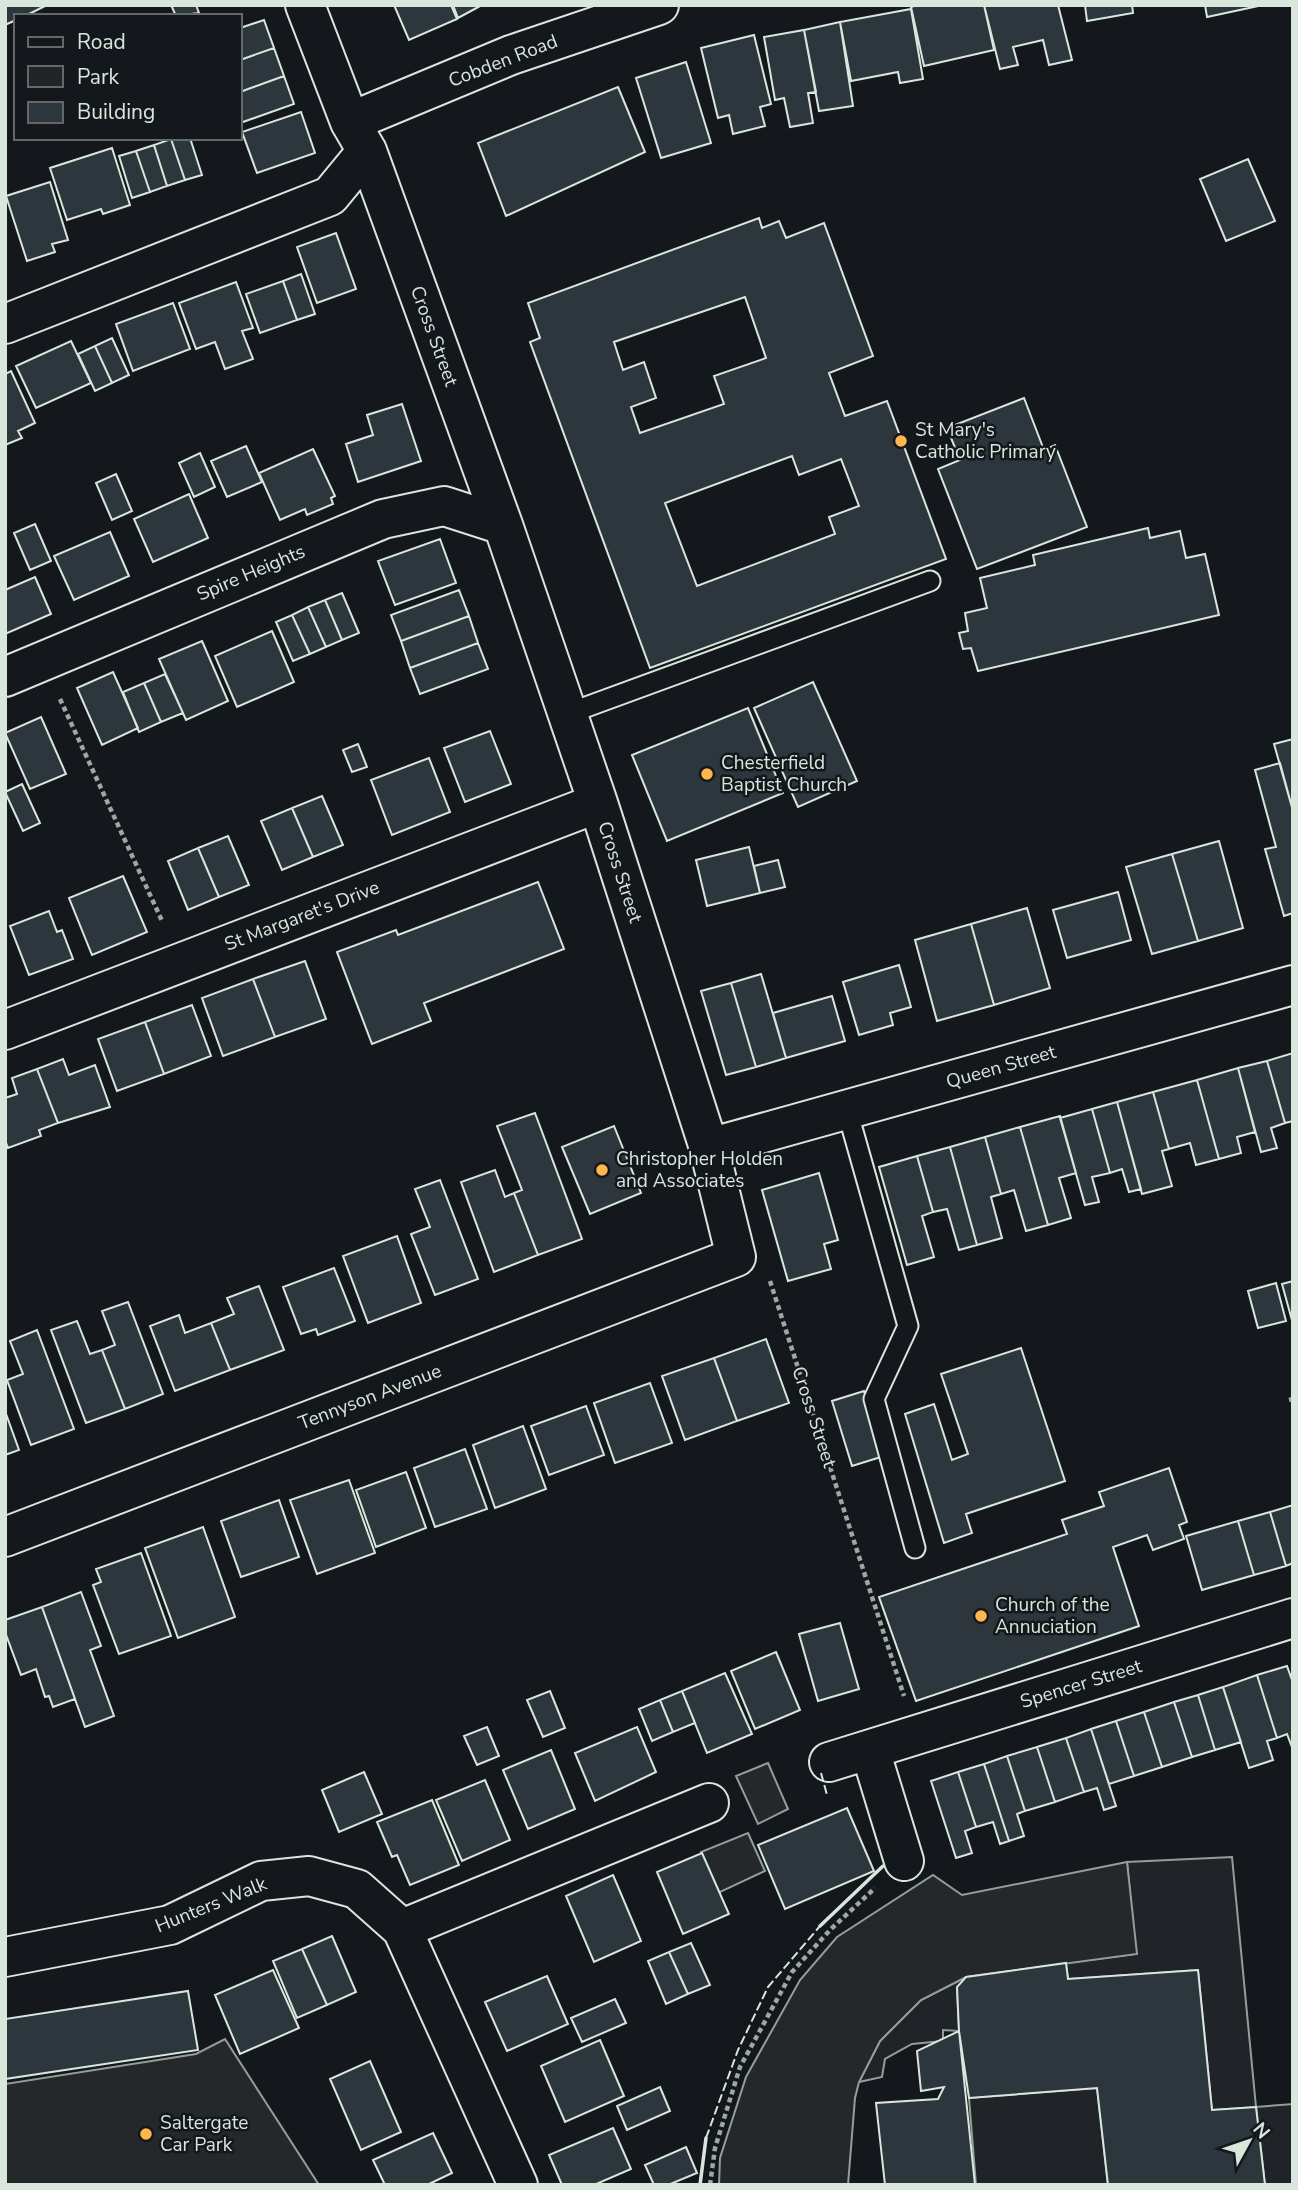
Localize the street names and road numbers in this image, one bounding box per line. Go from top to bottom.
street label: Cobden Road [445,28,561,94]
street label: Cross Street [404,282,464,390]
street label: Spire Heights [193,538,309,608]
street label: Cross Street [591,818,649,926]
street label: St Margaret's Drive [221,874,383,958]
street label: Queen Street [943,1039,1059,1095]
street label: Tennyson Avenue [295,1358,445,1436]
street label: Cross Street [785,1363,843,1471]
street label: Spencer Street [1017,1653,1145,1715]
street label: Hunters Walk [151,1871,271,1939]

